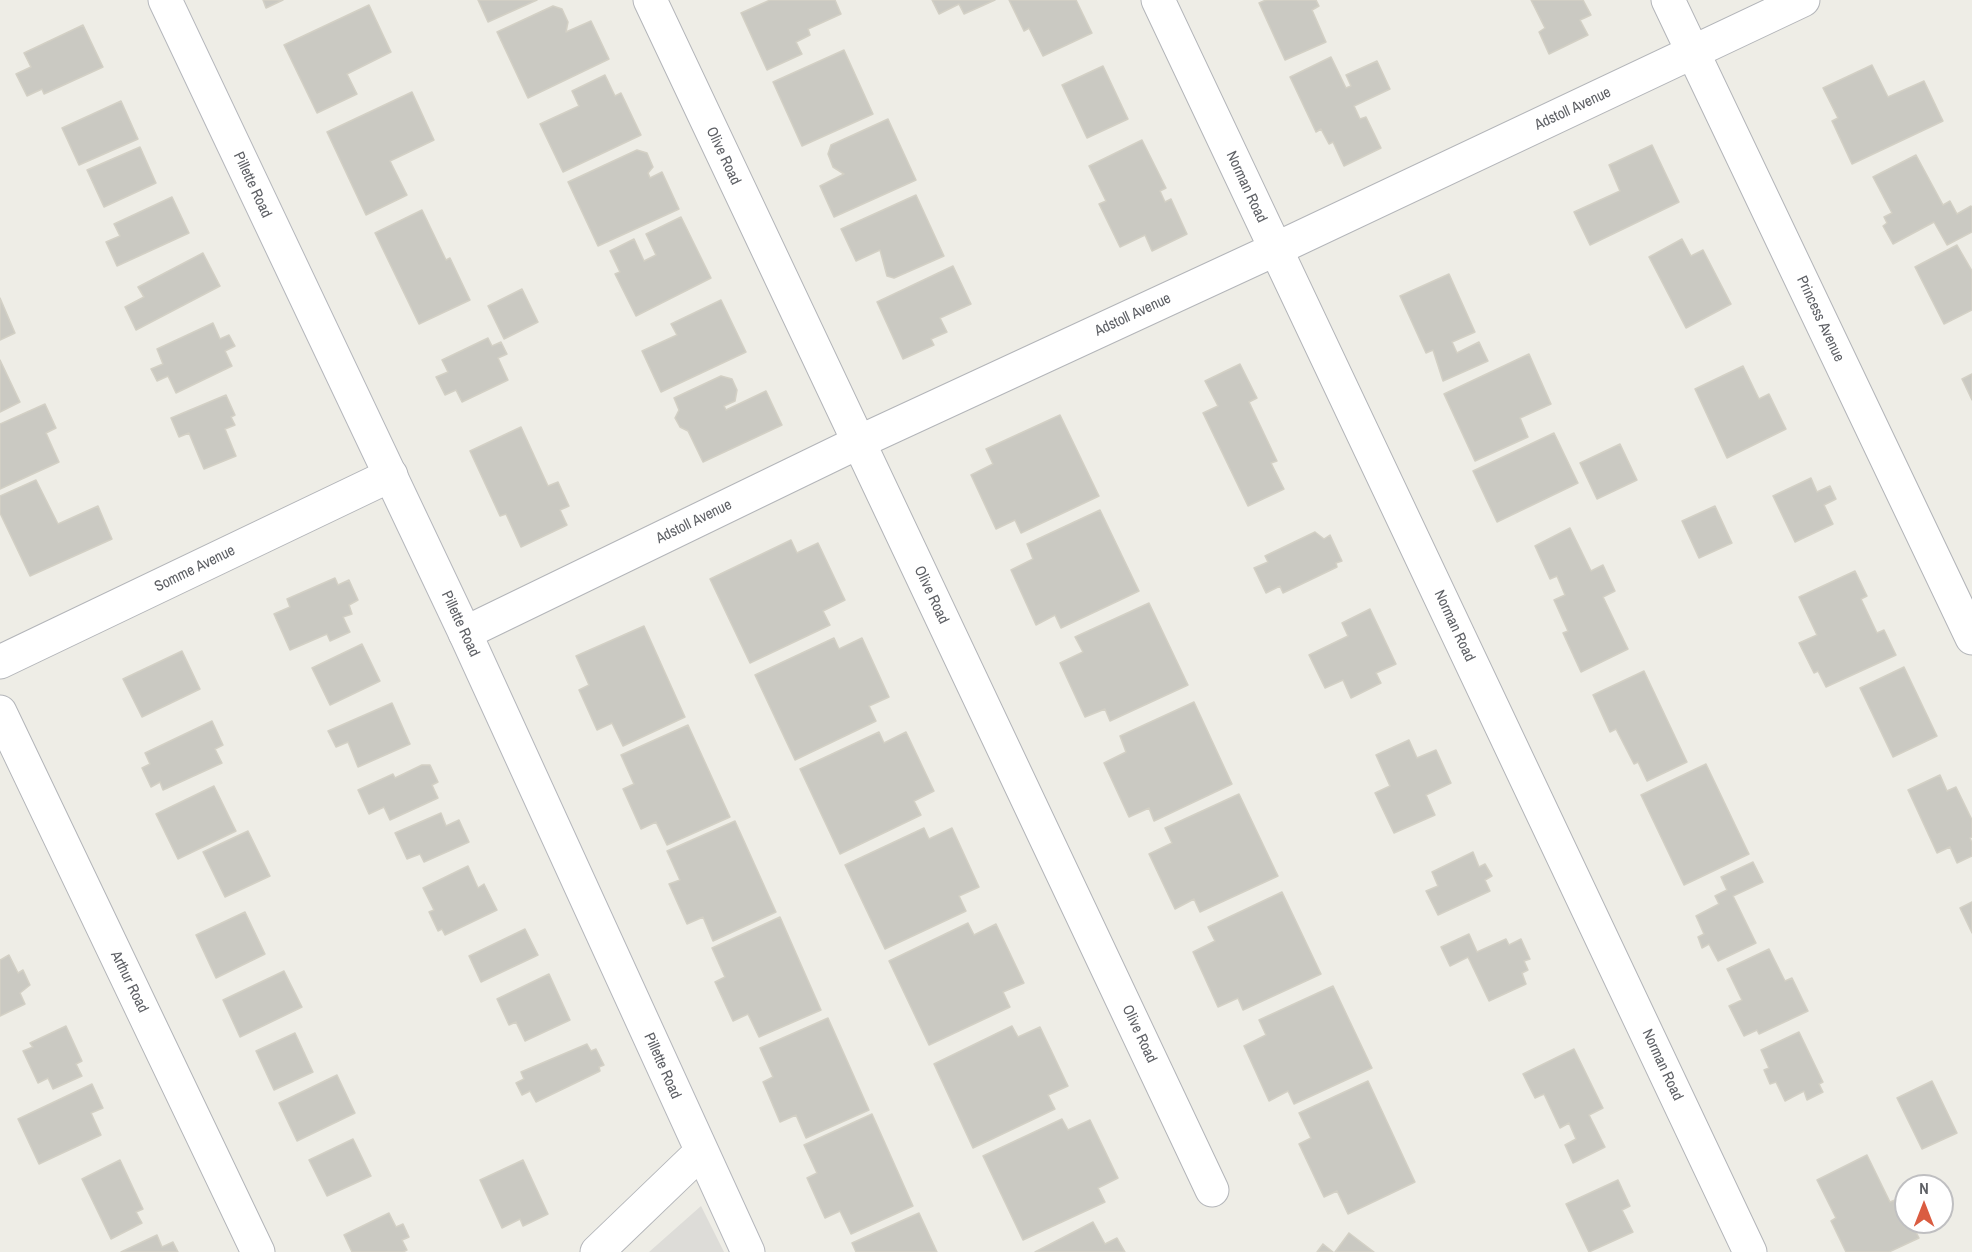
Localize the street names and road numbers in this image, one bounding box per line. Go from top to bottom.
street label: Adstoll Avenue [1532,84,1614,134]
street label: Olive Road [702,124,744,188]
street label: Pillette Road [229,149,275,221]
street label: Norman Road [1222,149,1270,225]
street label: Princess Avenue [1792,273,1848,365]
street label: Adstoll Avenue [1092,290,1174,340]
street label: Adstoll Avenue [653,496,735,548]
street label: Somme Avenue [152,542,238,596]
street label: Olive Road [910,563,952,627]
street label: Pillette Road [437,588,483,660]
street label: Norman Road [1430,588,1478,664]
street label: Arthur Road [106,948,152,1016]
street label: Olive Road [1118,1002,1160,1066]
street label: Norman Road [1638,1027,1686,1103]
street label: Pillette Road [639,1030,685,1102]

